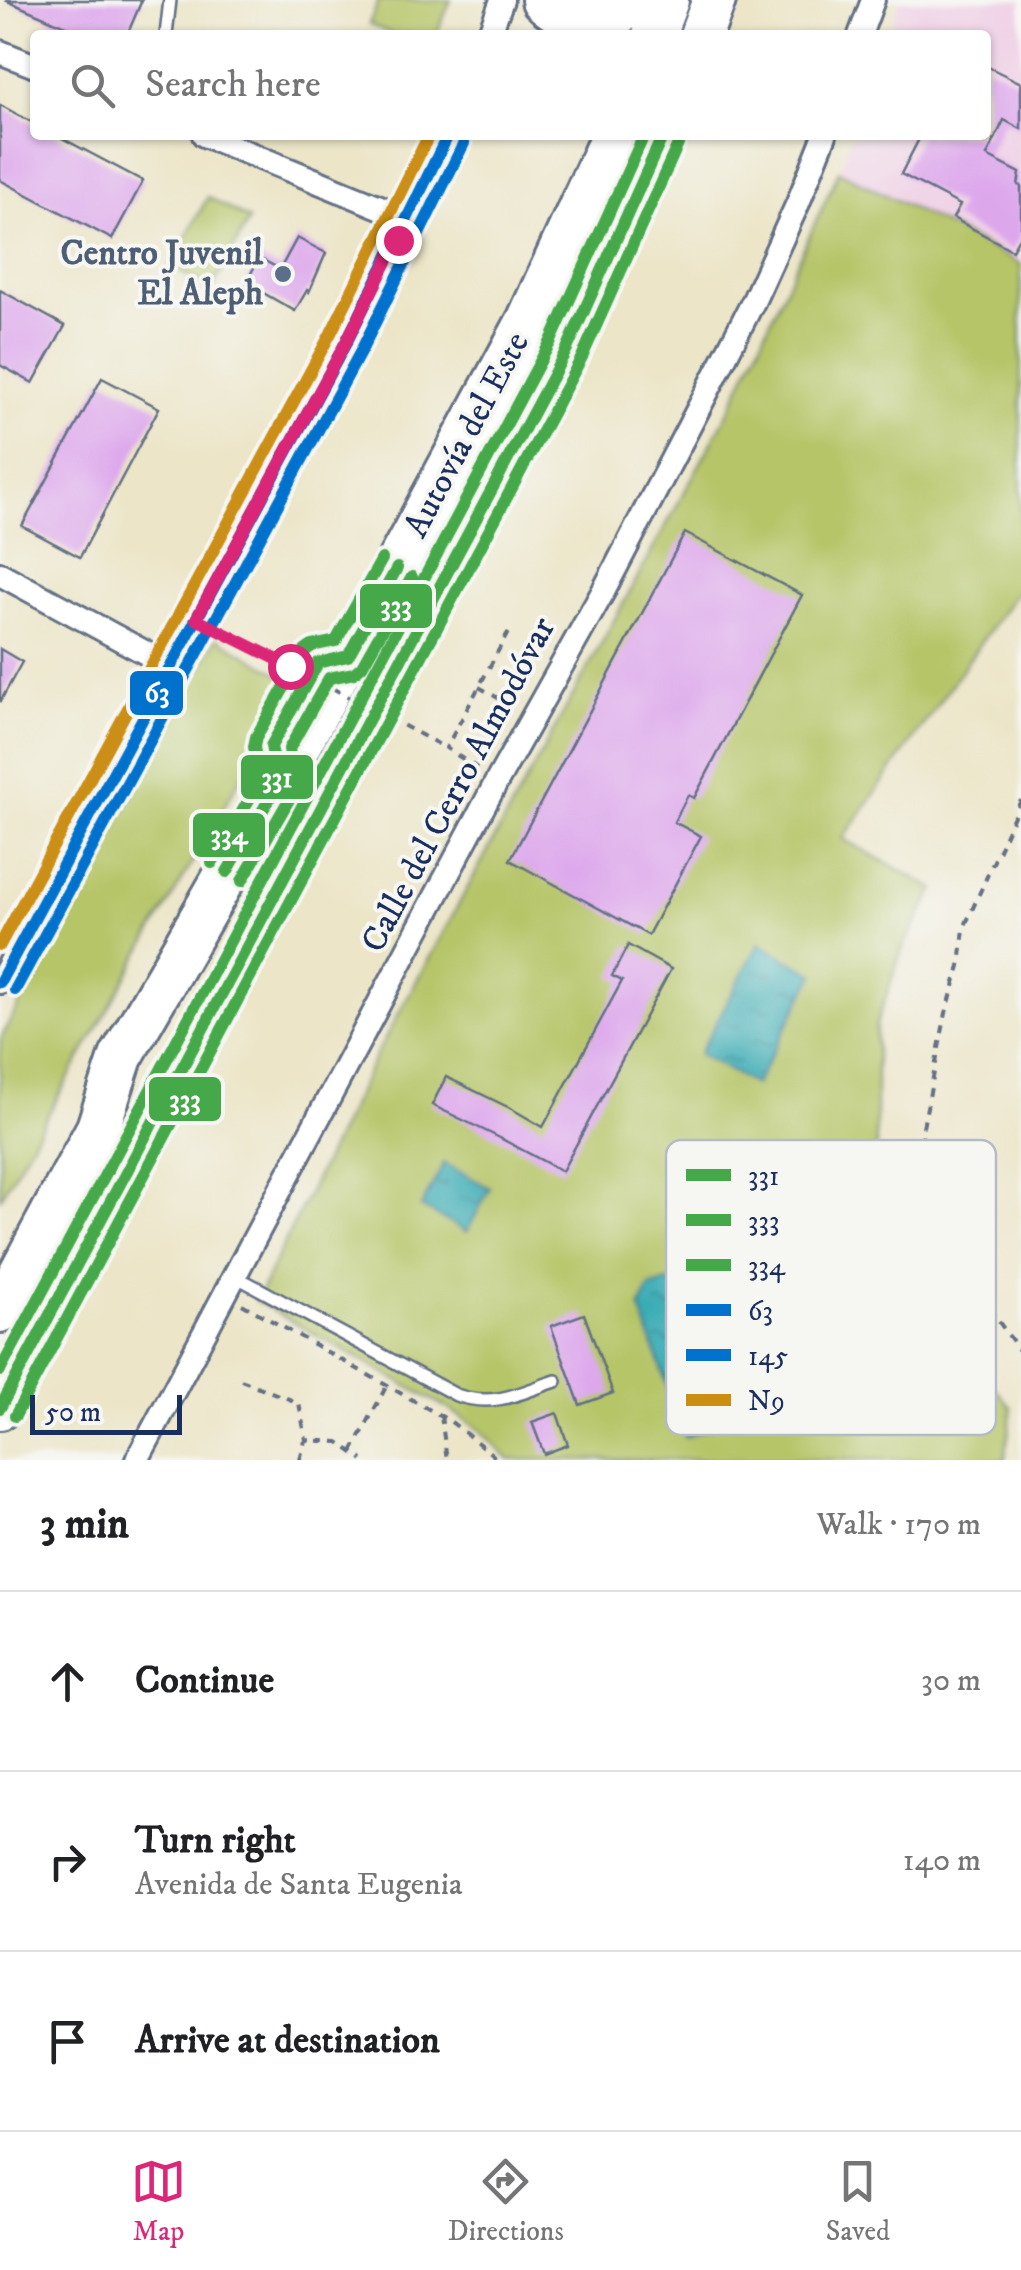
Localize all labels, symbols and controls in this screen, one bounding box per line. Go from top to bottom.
search box [30,30,991,140]
icon: search [65,58,120,113]
text: Search here [145,61,321,109]
route end [376,218,422,264]
place label: Centro Juvenil El Aleph [61,232,264,316]
marker: Centro Juvenil El Aleph [272,263,294,285]
street label: Autovía del Este [394,325,540,545]
line badge: 333 [358,582,434,630]
text: 333 [380,589,412,624]
street label: Calle del Cerro Almodóvar [352,610,566,960]
route start [268,644,314,690]
line badge: 63 [128,669,185,717]
text: 63 [144,676,170,711]
line badge: 331 [239,753,315,801]
text: 331 [261,761,293,796]
line badge: 334 [191,811,267,859]
text: 334 [210,818,249,853]
line badge: 333 [147,1075,223,1123]
text: 333 [169,1083,201,1118]
legend [666,1140,996,1435]
text: 331 [748,1159,779,1194]
text: 333 [748,1204,779,1239]
text: 334 [748,1249,786,1284]
text: 63 [748,1294,773,1329]
text: 145 [748,1339,788,1374]
text: N9 [748,1384,785,1419]
scale bar [30,1390,182,1434]
text: 50 m [45,1395,101,1430]
text: 3 min [40,1499,129,1551]
text: Walk · 170 m [816,1505,981,1545]
icon: ahead [40,1654,95,1709]
text: Continue [135,1657,274,1705]
text: 30 m [921,1661,981,1701]
text: Turn right [135,1817,296,1865]
icon: right [40,1834,95,1889]
text: 140 m [903,1841,981,1881]
text: Avenida de Santa Eugenia [135,1865,463,1905]
icon: arrive [40,2014,95,2069]
text: Arrive at destination [135,2017,440,2065]
tab: Map [131,2154,186,2249]
tab: Directions [448,2154,564,2249]
tab: Saved [826,2154,890,2249]

